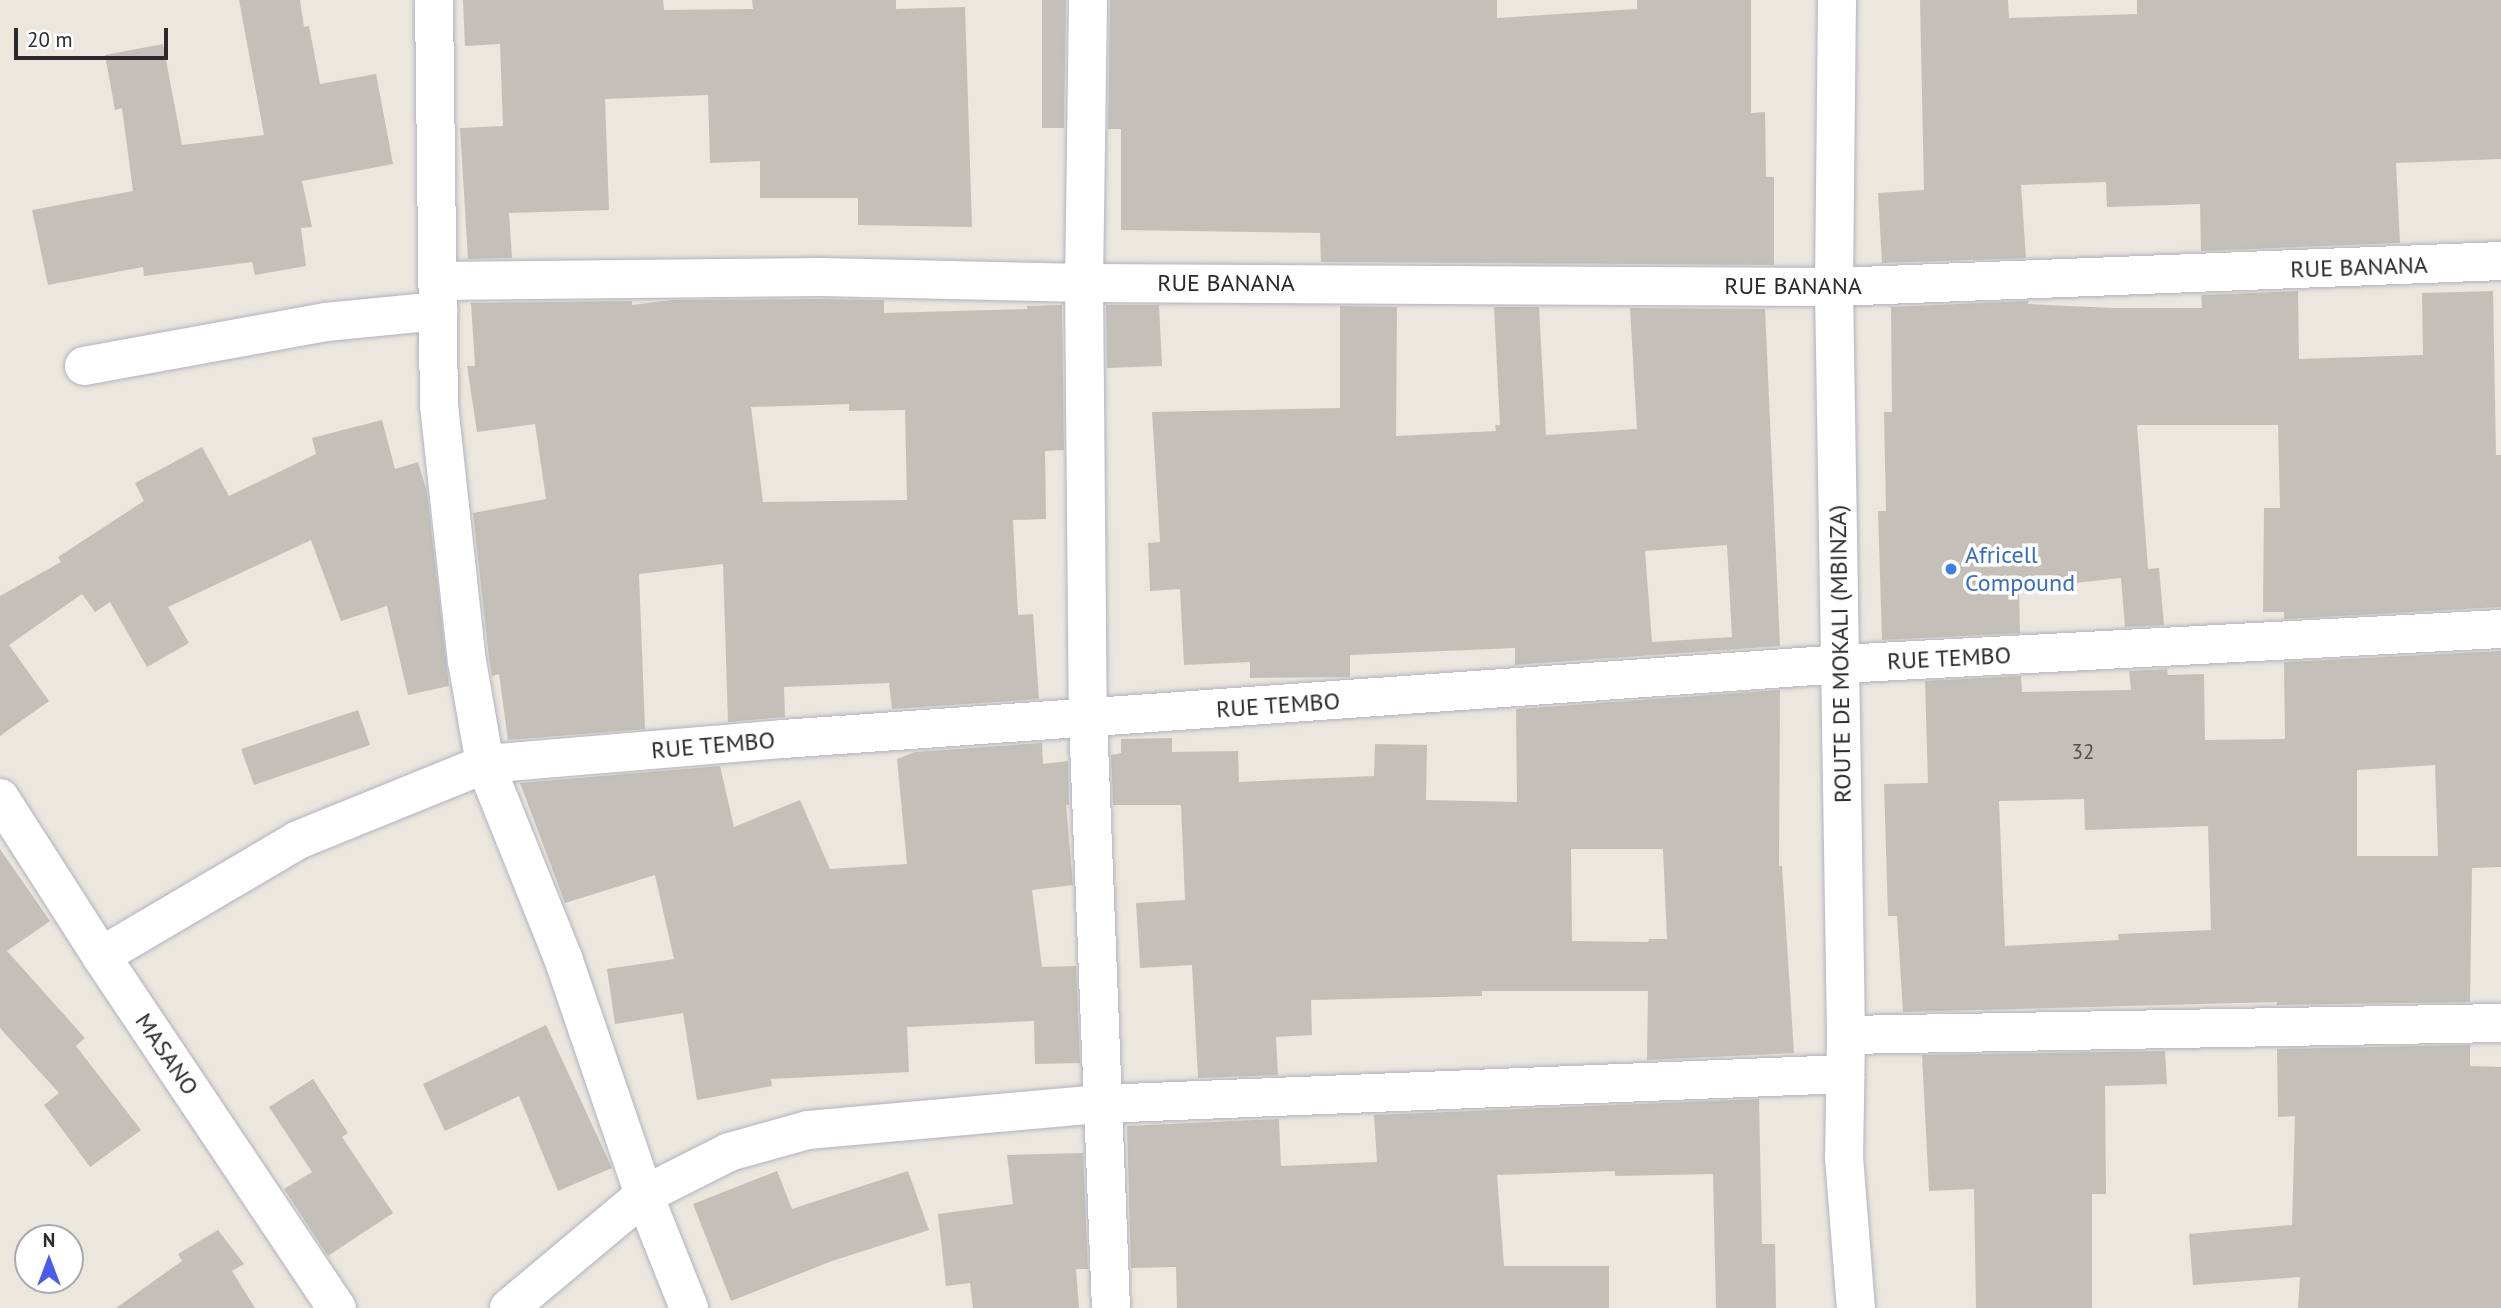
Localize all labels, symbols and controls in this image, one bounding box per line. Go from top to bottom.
scale bar [18,14,172,58]
text: 20 m [27,26,73,53]
street label: RUE BANANA [2290,250,2428,284]
street label: RUE BANANA [1157,269,1295,297]
street label: RUE BANANA [1724,272,1862,300]
street label: ROUTE DE MOKALI (MBINZA) [1823,505,1857,803]
place label: Africell Compound [1965,541,2075,597]
marker: Africell Compound [1943,561,1959,577]
street label: RUE TEMBO [1886,640,2012,676]
street label: RUE TEMBO [1215,686,1341,724]
street label: RUE TEMBO [650,725,776,765]
house number: 32 [2072,739,2094,765]
street label: MASANO [129,1008,205,1100]
north arrow [14,1224,84,1294]
text: N [43,1228,55,1252]

